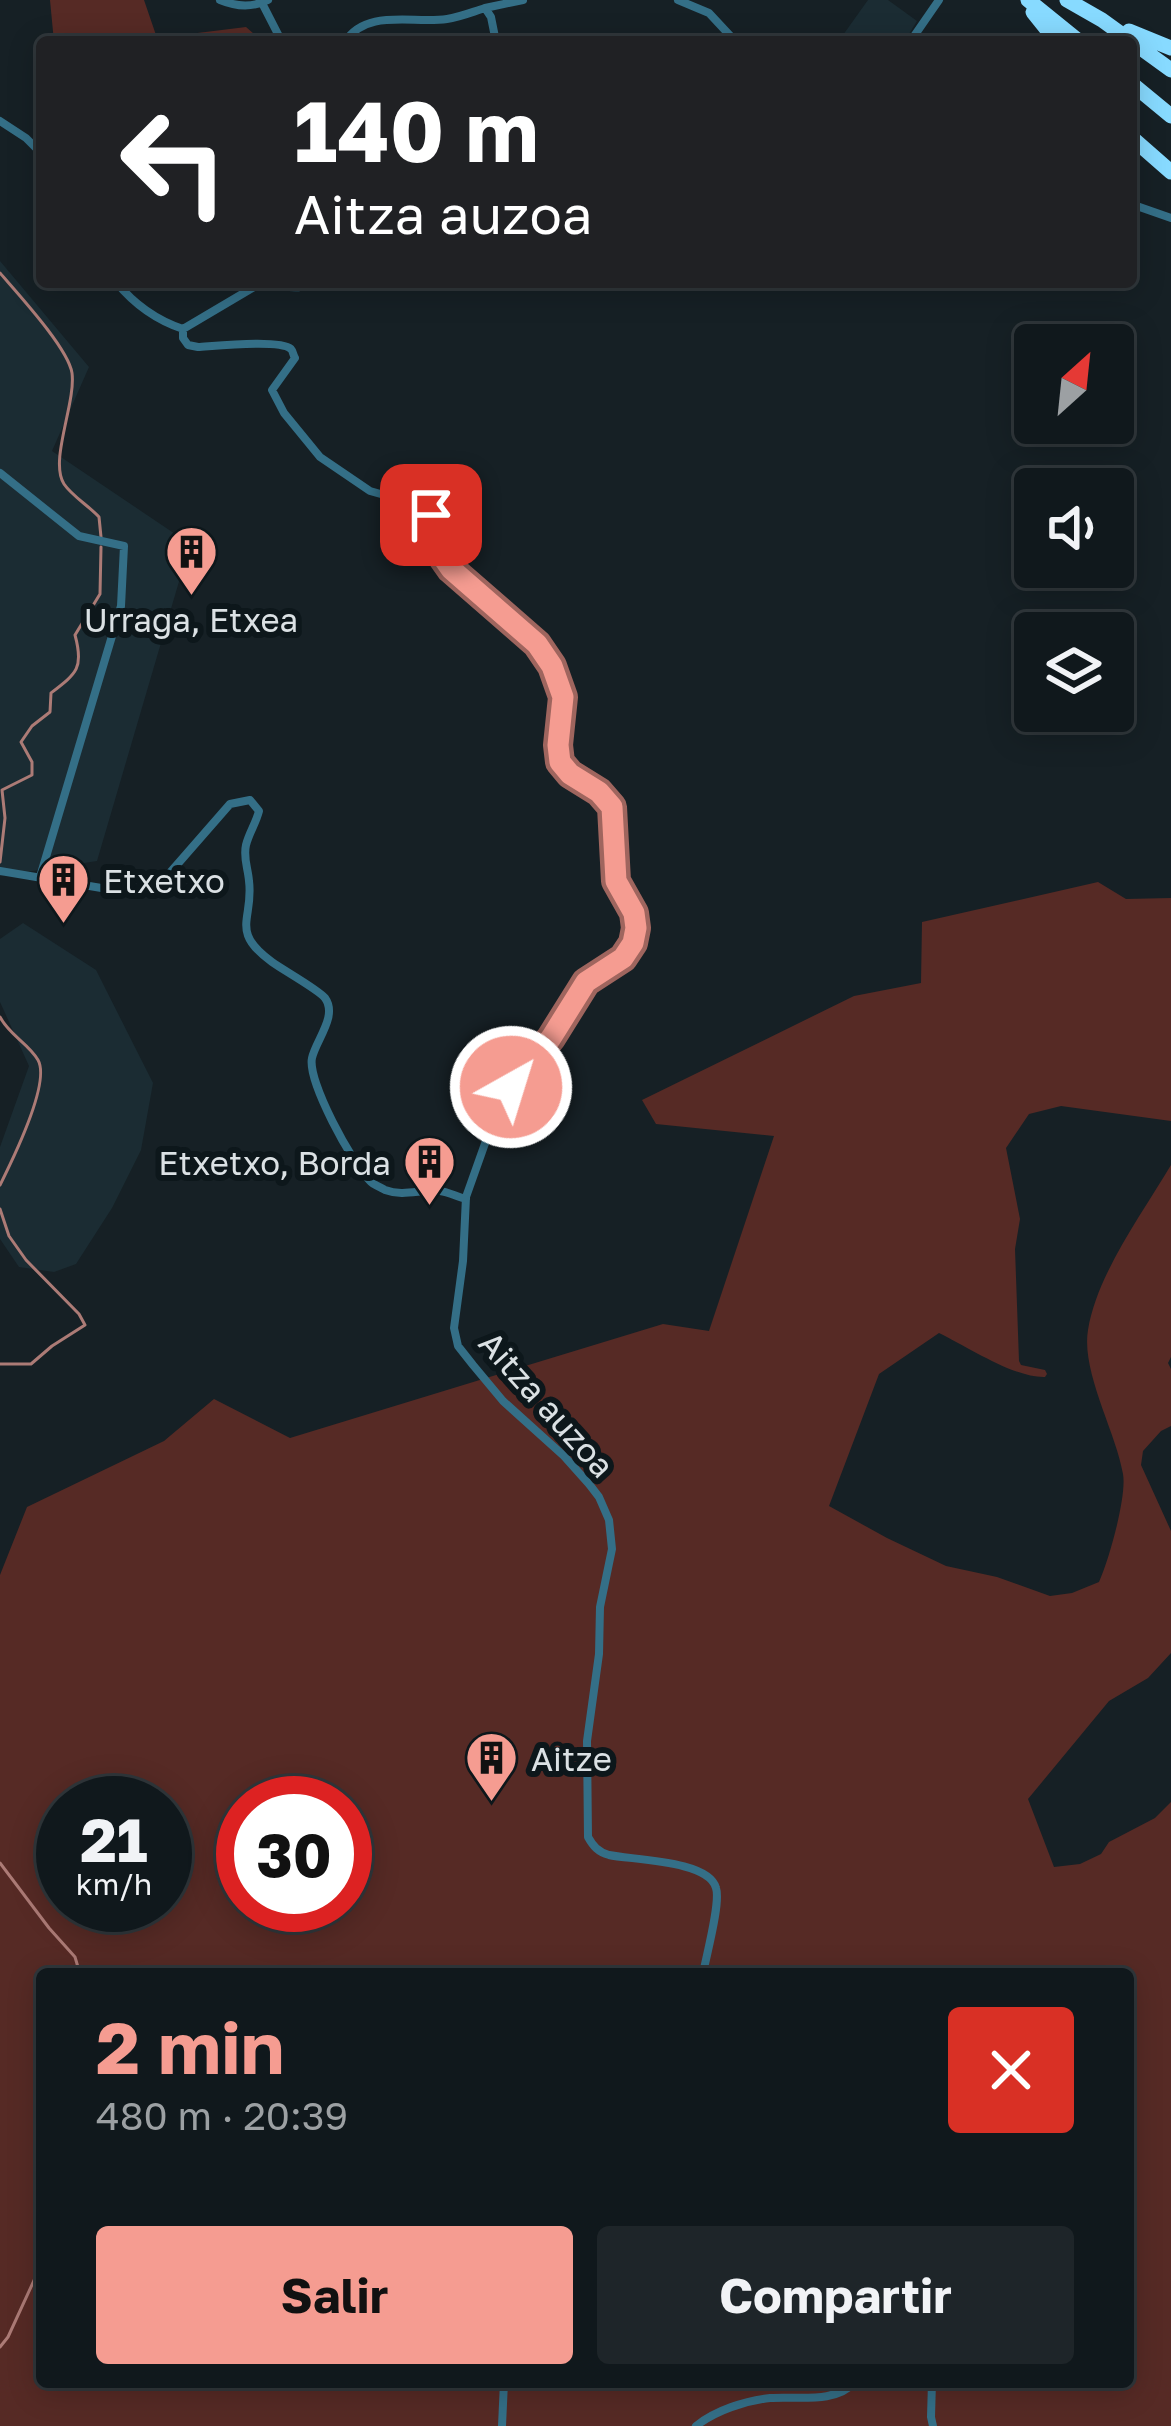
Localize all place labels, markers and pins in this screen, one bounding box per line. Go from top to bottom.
pin [380,464,482,566]
building icon: Urraga, Etxea [163,524,219,598]
place label: Urraga, Etxea [84,600,298,639]
building icon: Etxetxo [36,852,92,926]
place label: Etxetxo [103,861,225,900]
building icon: Etxetxo, Borda [402,1134,458,1208]
place label: Etxetxo, Borda [158,1143,391,1182]
building icon: Aitze [464,1730,520,1804]
place label: Aitze [531,1739,612,1778]

